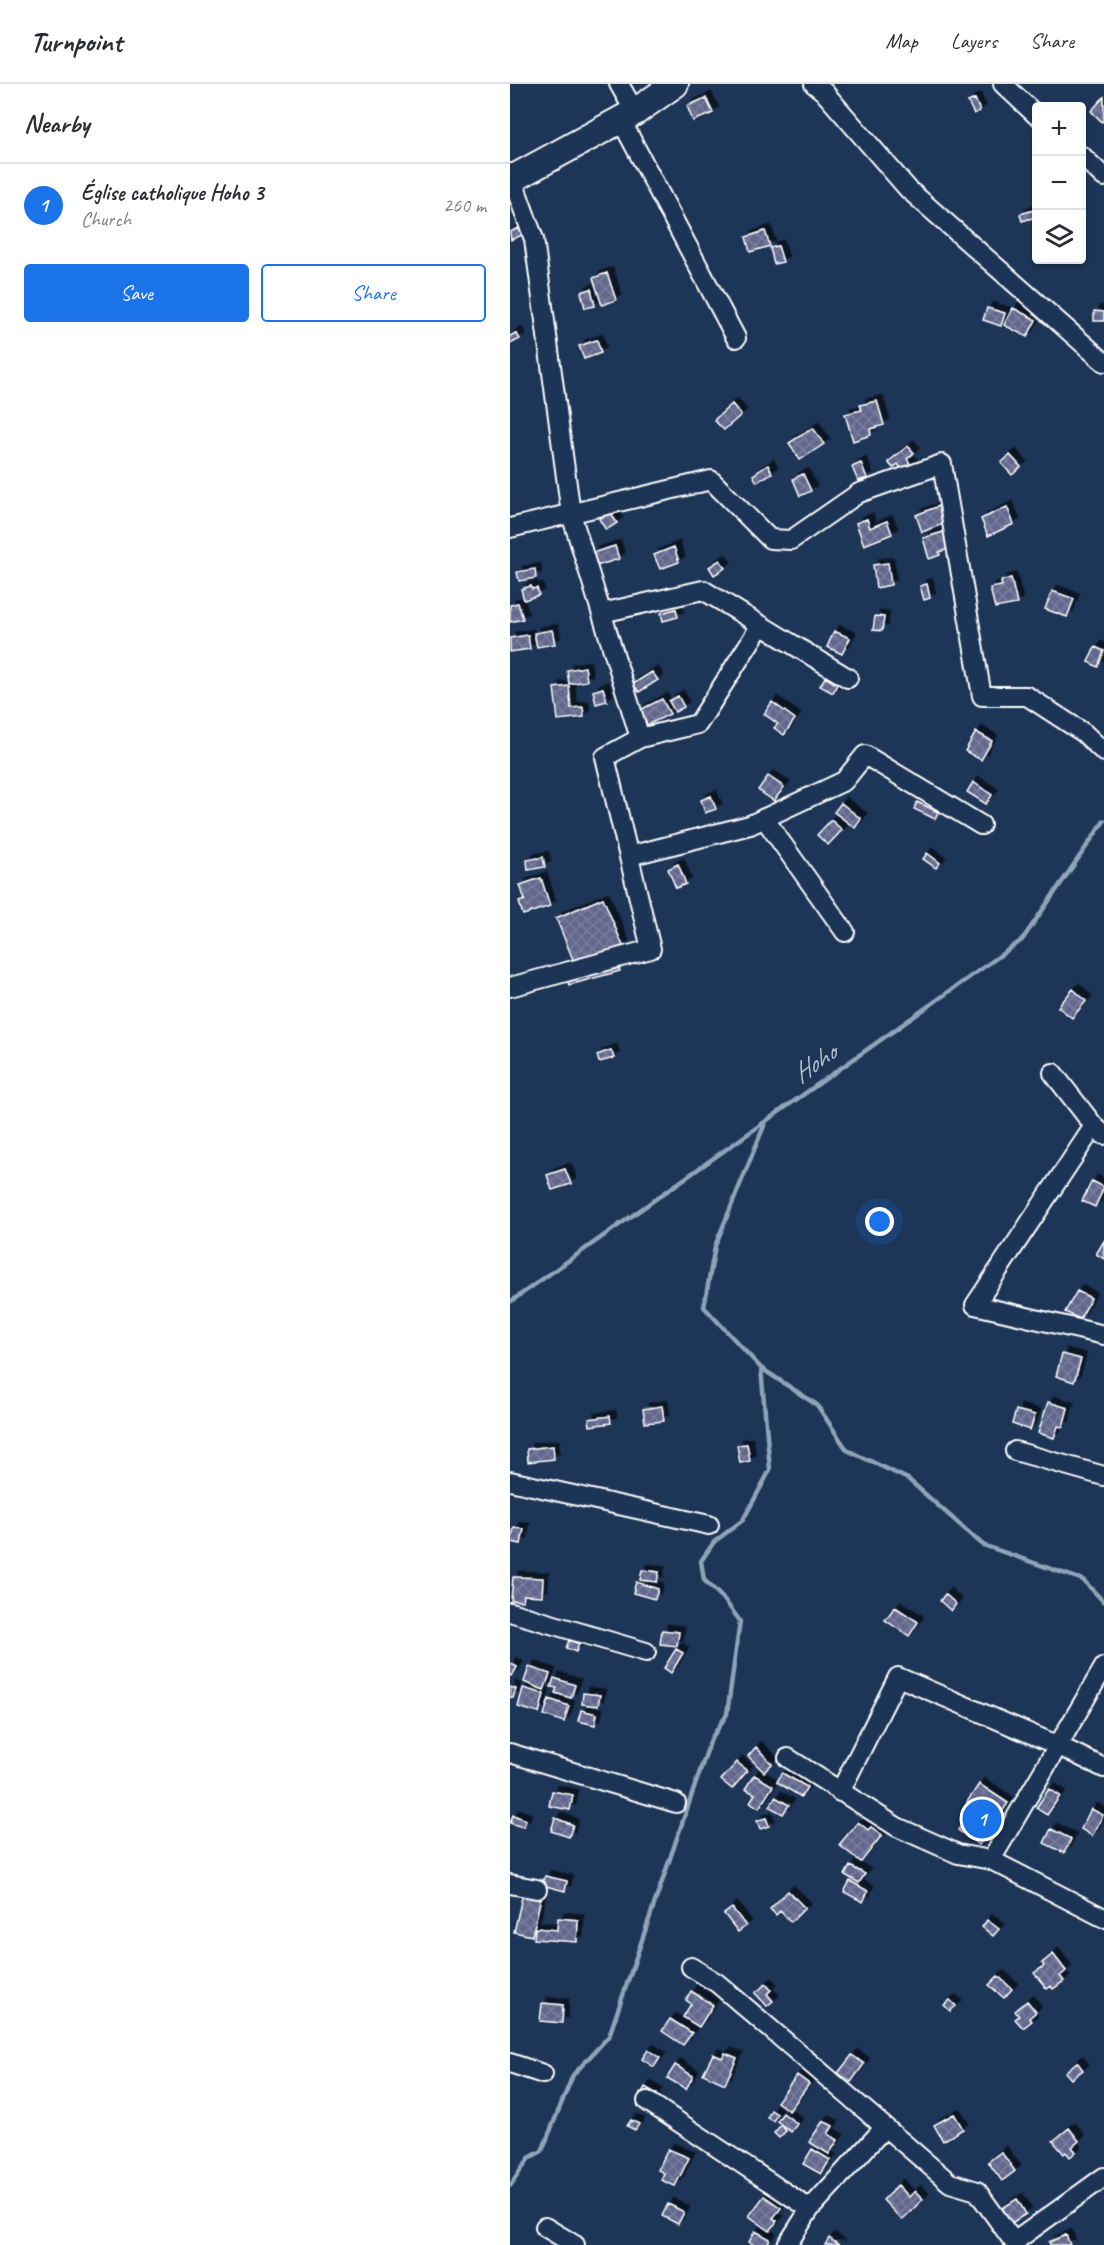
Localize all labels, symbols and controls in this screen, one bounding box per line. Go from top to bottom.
text: Turnpoint [30,24,122,59]
text: Map [885,28,918,54]
text: Layers [951,28,997,54]
text: Share [1030,28,1074,54]
map controls [1032,102,1086,264]
button: + [1032,102,1086,156]
text: Nearby [24,107,89,140]
button: − [1032,156,1086,210]
text: Église catholique Hoho 3 [81,179,264,207]
text: 1 [39,193,48,218]
text: 260 m [443,193,486,218]
text: Church [81,207,131,232]
button: layers [1032,210,1086,264]
button: Save [24,264,249,322]
button: Share [261,264,486,322]
water label: Hoho [785,1033,847,1090]
your location [865,1207,894,1236]
pin: 1 [962,1796,1002,1842]

